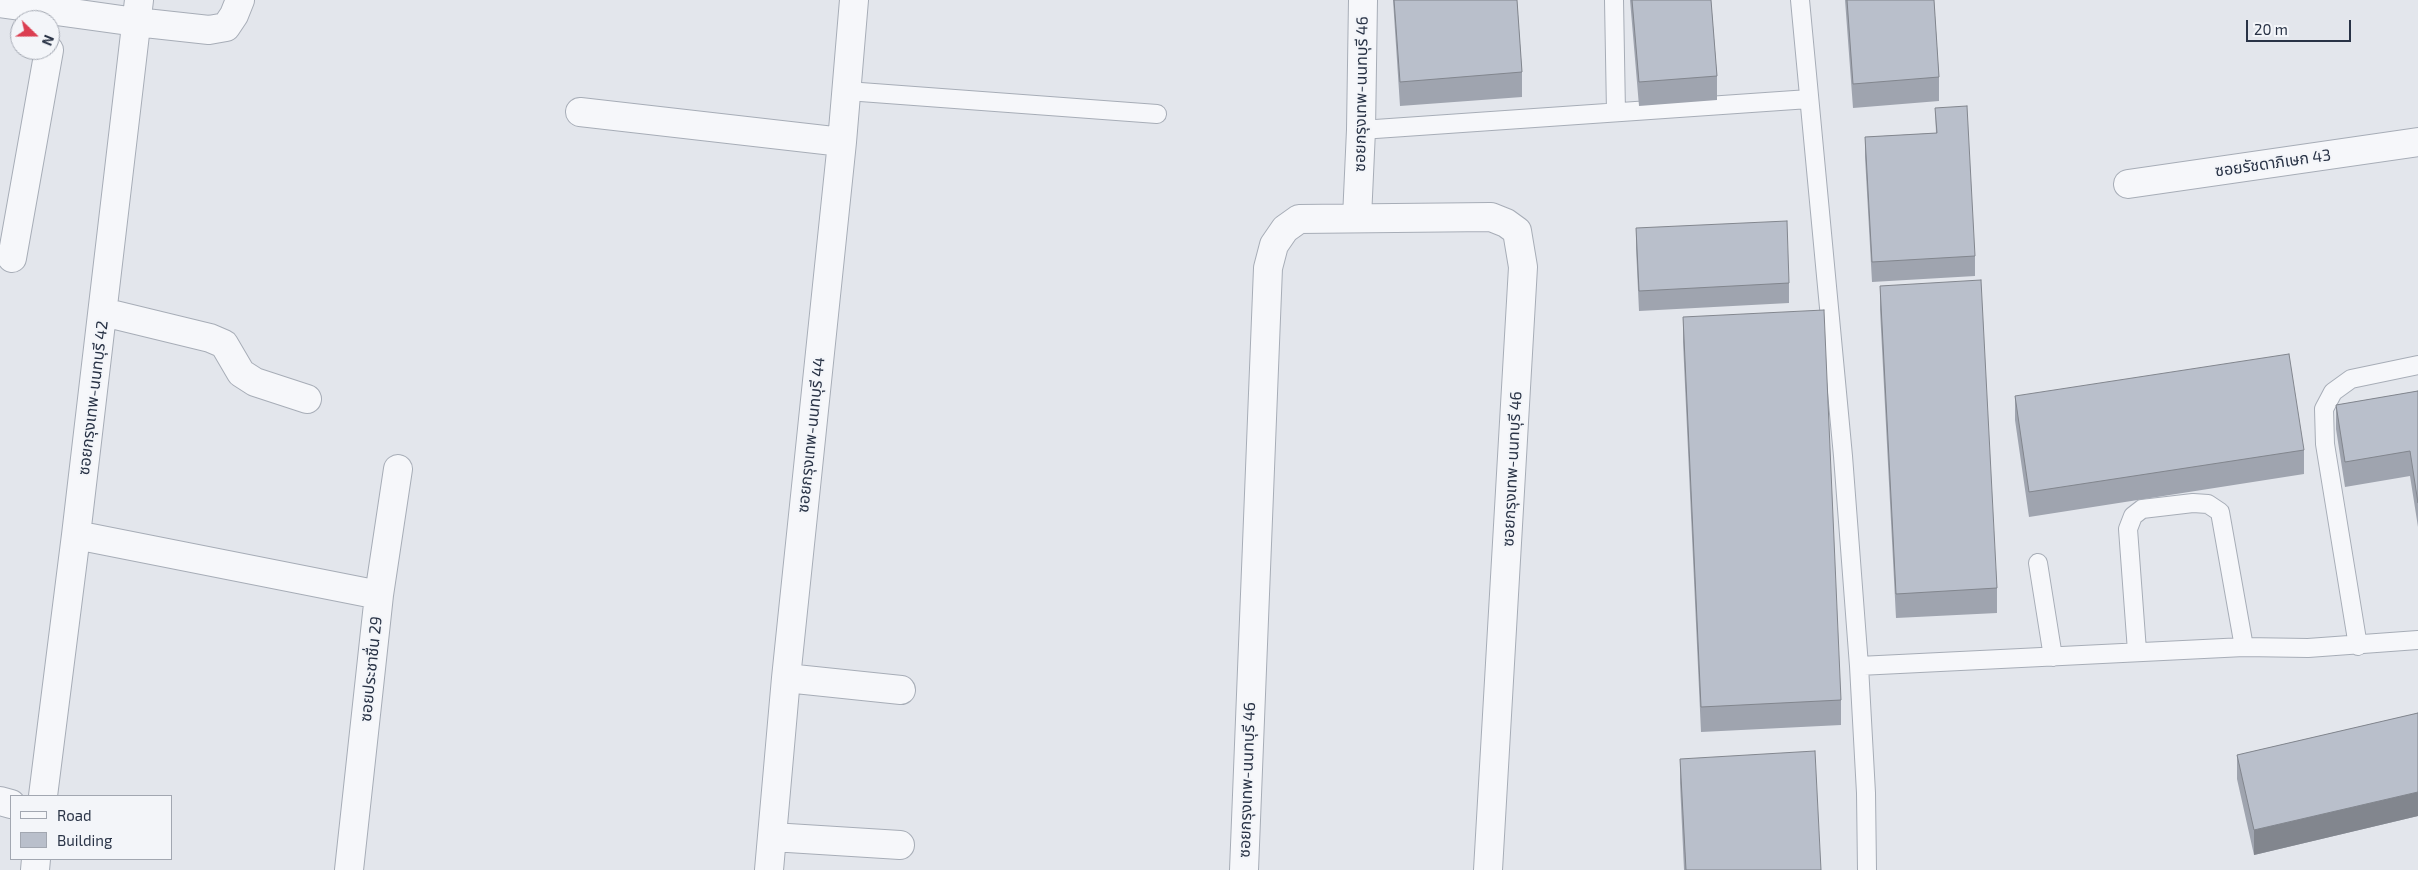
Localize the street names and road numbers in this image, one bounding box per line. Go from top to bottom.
street label: ซอยกรุงเทพ-นนทบุรี 46 [1350,16,1372,172]
street label: ซอยรัชดาภิเษก 43 [2214,145,2332,181]
street label: ซอยกรุงเทพ-นนทบุรี 42 [74,320,112,476]
street label: ซอยกรุงเทพ-นนทบุรี 44 [793,356,829,514]
street label: ซอยกรุงเทพ-นนทบุรี 46 [1498,391,1526,547]
street label: ซอยประชาชื่น 29 [356,615,386,723]
street label: ซอยกรุงเทพ-นนทบุรี 46 [1235,702,1259,858]

